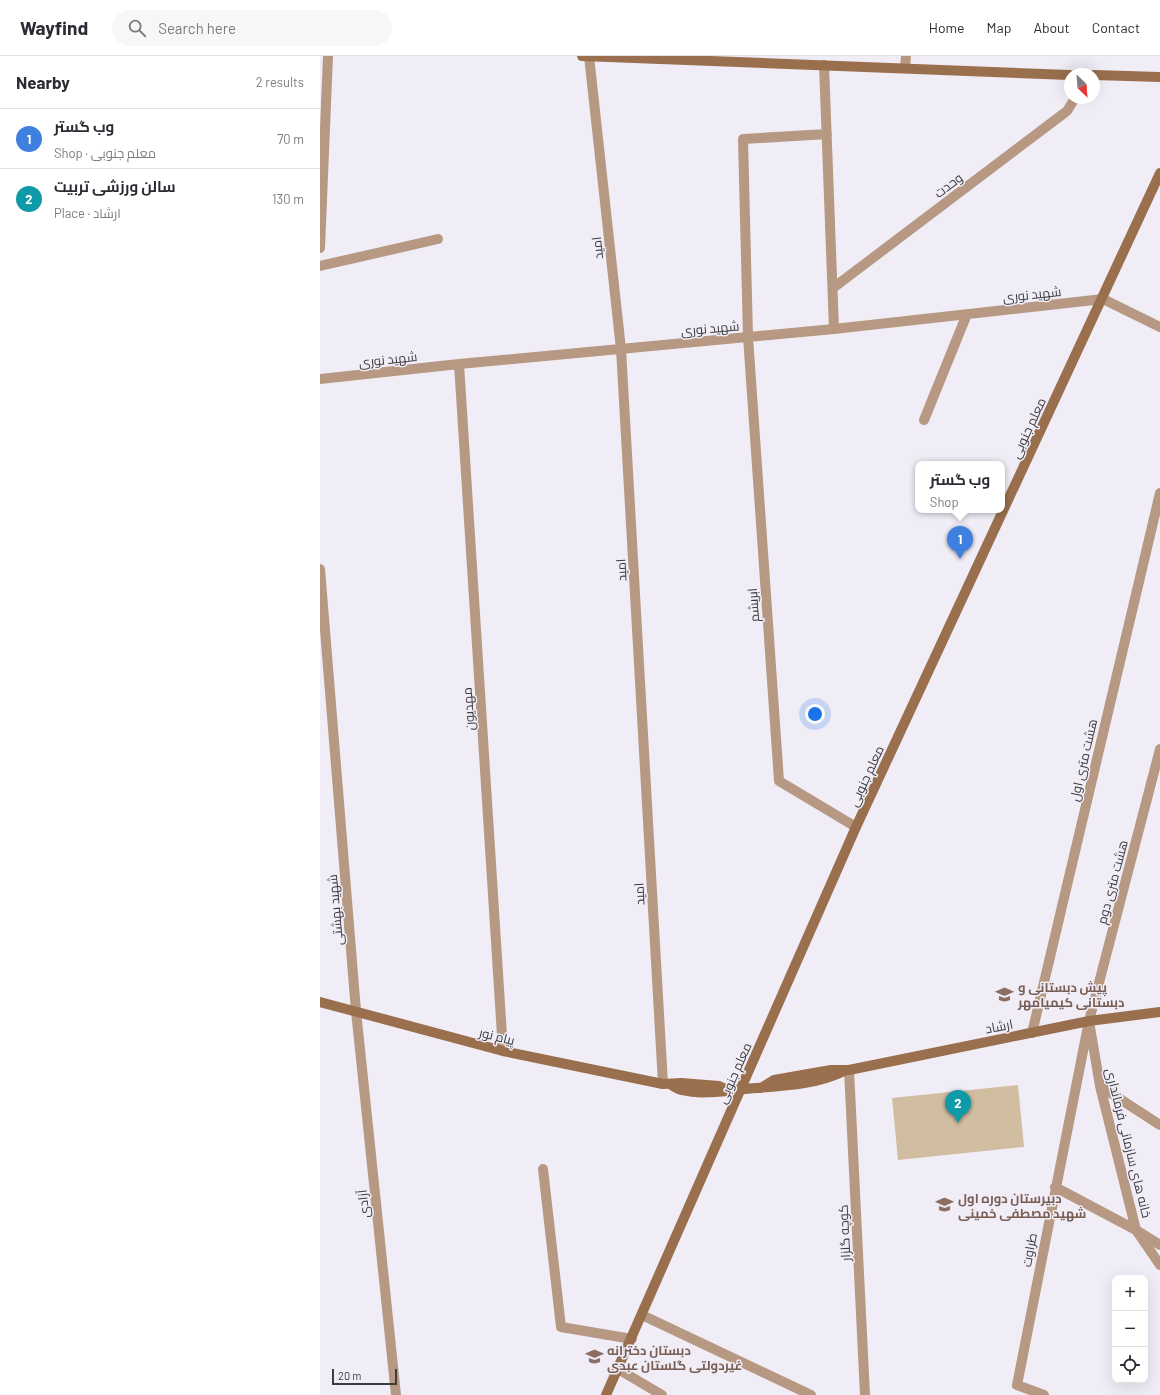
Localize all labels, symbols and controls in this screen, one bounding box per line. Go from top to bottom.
search box [112,10,392,46]
text: Wayfind [20,16,88,39]
icon: search [126,17,148,39]
text: Search here [158,19,236,37]
text: Home [929,19,965,36]
text: Map [987,19,1011,36]
text: About [1033,19,1070,36]
text: Contact [1092,19,1140,36]
north arrow [1064,68,1100,104]
text: Nearby [16,72,70,92]
text: 2 results [256,74,304,90]
text: وب گستر [54,117,114,135]
text: 1 [27,131,31,147]
text: 70 m [277,131,304,147]
text: Shop · معلم جنوبی [54,145,156,161]
street label: وحدت [931,169,965,201]
text: سالن ورزشی تربیت [54,177,176,195]
text: 2 [25,191,33,207]
text: 130 m [272,191,304,207]
text: Place · ارشاد [54,205,121,221]
street label: امید [588,236,606,260]
street label: شهید نوری [1002,283,1062,305]
street label: شهید نوری [680,317,740,339]
street label: شهید نوری [358,348,418,370]
street label: معلم جنوبی [1007,395,1051,462]
popup [915,461,1005,513]
text: وب گستر [930,470,990,488]
text: Shop [930,494,959,510]
pin: 1 [947,526,973,559]
street label: امید [612,558,630,582]
street label: ابریشم [744,587,764,623]
street label: مهدیون [459,687,477,731]
your location [805,704,825,724]
street label: هشت متری اول [1066,717,1101,803]
street label: معلم جنوبی [845,743,889,810]
street label: هشت متری دوم [1093,838,1133,926]
street label: شهید بهشتی [324,874,346,946]
street label: امید [630,882,648,906]
place label: پیش دبستانی و دبستانی کیمیامهر [1017,979,1124,1011]
school or university icon: پیش دبستانی و دبستانی کیمیامهر [995,984,1015,1004]
street label: ارشاد [984,1015,1014,1037]
street label: پیام نور [476,1024,517,1050]
street label: معلم جنوبی [713,1040,756,1107]
street label: خانه های سازمانی فرمانداری [1103,1066,1155,1220]
pin: 2 [945,1090,971,1123]
street label: آزادی [354,1189,372,1219]
place label: دبیرستان دوره اول شهید مصطفی خمینی [958,1190,1086,1222]
school or university icon: دبیرستان دوره اول شهید مصطفی خمینی [935,1195,955,1215]
street label: کوچه گلزار [835,1204,856,1263]
street label: طراوت [1018,1232,1040,1268]
map controls [1112,1275,1148,1383]
button: + [1112,1275,1148,1311]
button: − [1112,1311,1148,1347]
place label: دبستان دخترانه غیردولتی گلستان عبدی [607,1342,742,1374]
school or university icon: دبستان دخترانه غیردولتی گلستان عبدی [584,1347,604,1367]
button: locate [1112,1347,1148,1383]
scale bar [332,1367,397,1386]
text: 20 m [338,1369,361,1382]

